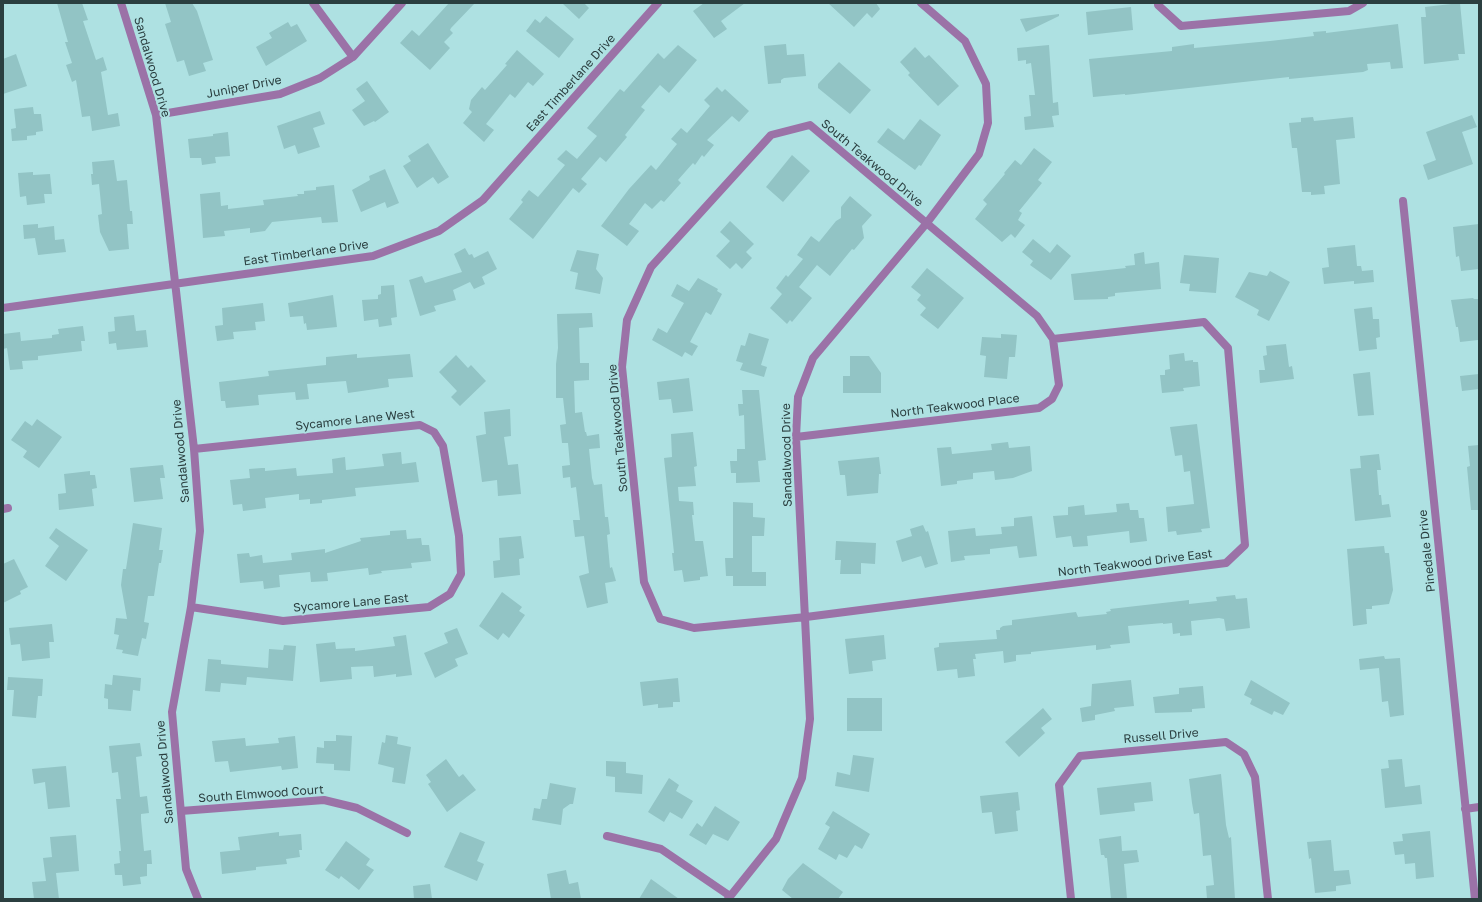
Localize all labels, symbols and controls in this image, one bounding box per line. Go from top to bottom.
street label: Sandalwood Drive [131,15,173,119]
street label: East Timberlane Drive [523,31,619,135]
street label: Juniper Drive [205,73,283,101]
street label: South Teakwood Drive [818,116,926,210]
street label: East Timberlane Drive [243,237,369,269]
street label: South Teakwood Drive [605,363,631,493]
street label: North Teakwood Place [890,391,1020,421]
street label: Sandalwood Drive [169,399,193,503]
street label: Sandalwood Drive [779,403,795,507]
street label: Sycamore Lane West [295,407,415,433]
street label: Pinedale Drive [1416,509,1438,593]
street label: North Teakwood Drive East [1057,546,1213,580]
street label: Sycamore Lane East [293,591,409,615]
street label: Sandalwood Drive [153,720,177,824]
street label: Russell Drive [1123,726,1199,746]
street label: South Elmwood Court [198,782,324,806]

